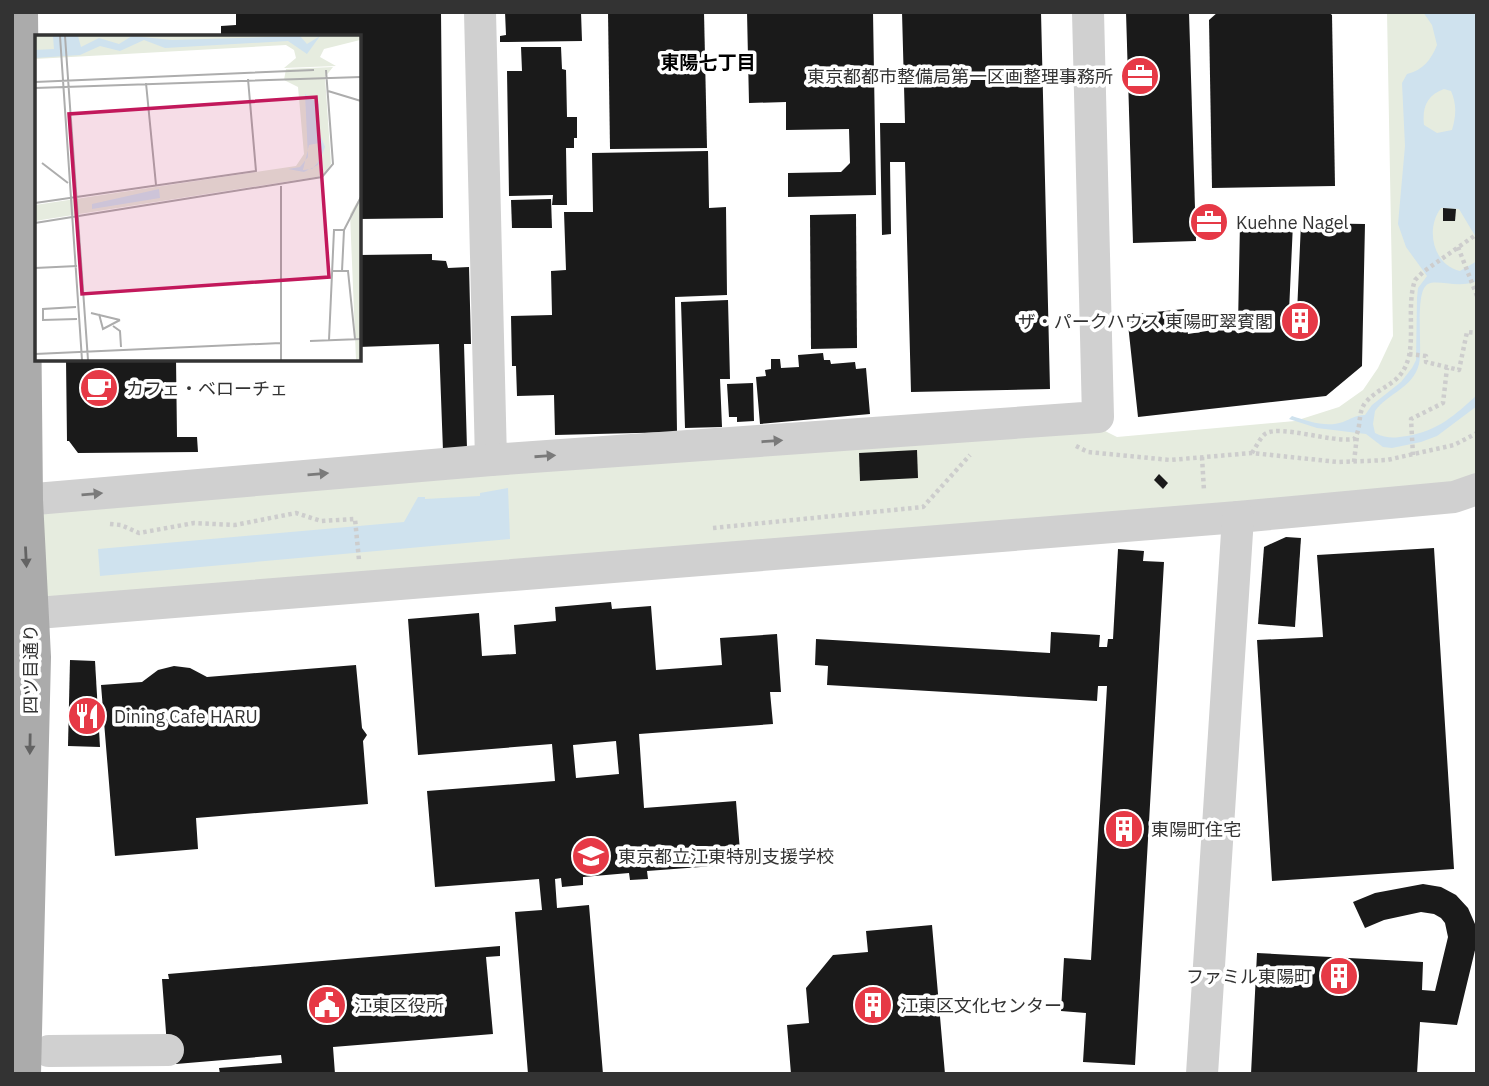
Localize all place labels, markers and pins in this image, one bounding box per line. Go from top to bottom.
office icon: 東京都都市整備局第一区画整理事務所 [1119,55,1161,97]
place label: 東京都都市整備局第一区画整理事務所 [807,65,1113,88]
office icon: Kuehne Nagel [1188,201,1230,243]
place label: Kuehne Nagel [1236,211,1349,234]
building icon: ザ・パークハウス 東陽町翠賓閣 [1279,300,1321,342]
place label: ザ・パークハウス 東陽町翠賓閣 [1018,310,1273,333]
cafe icon: カフェ・ベローチェ [78,367,120,409]
place label: カフェ・ベローチェ [126,377,288,400]
restaurant icon: Dining Cafe HARU [66,695,108,737]
place label: Dining Cafe HARU [114,705,258,728]
building icon: 東陽町住宅 [1103,808,1145,850]
place label: 東陽町住宅 [1151,818,1241,841]
school or university icon: 東京都立江東特別支援学校 [570,835,612,877]
place label: 東京都立江東特別支援学校 [618,845,834,868]
building icon: ファミル東陽町 [1318,955,1360,997]
place label: ファミル東陽町 [1186,965,1312,988]
public building icon: 江東区役所 [306,984,348,1026]
building icon: 江東区文化センター [852,984,894,1026]
place label: 江東区役所 [354,994,444,1017]
place label: 江東区文化センター [900,994,1062,1017]

